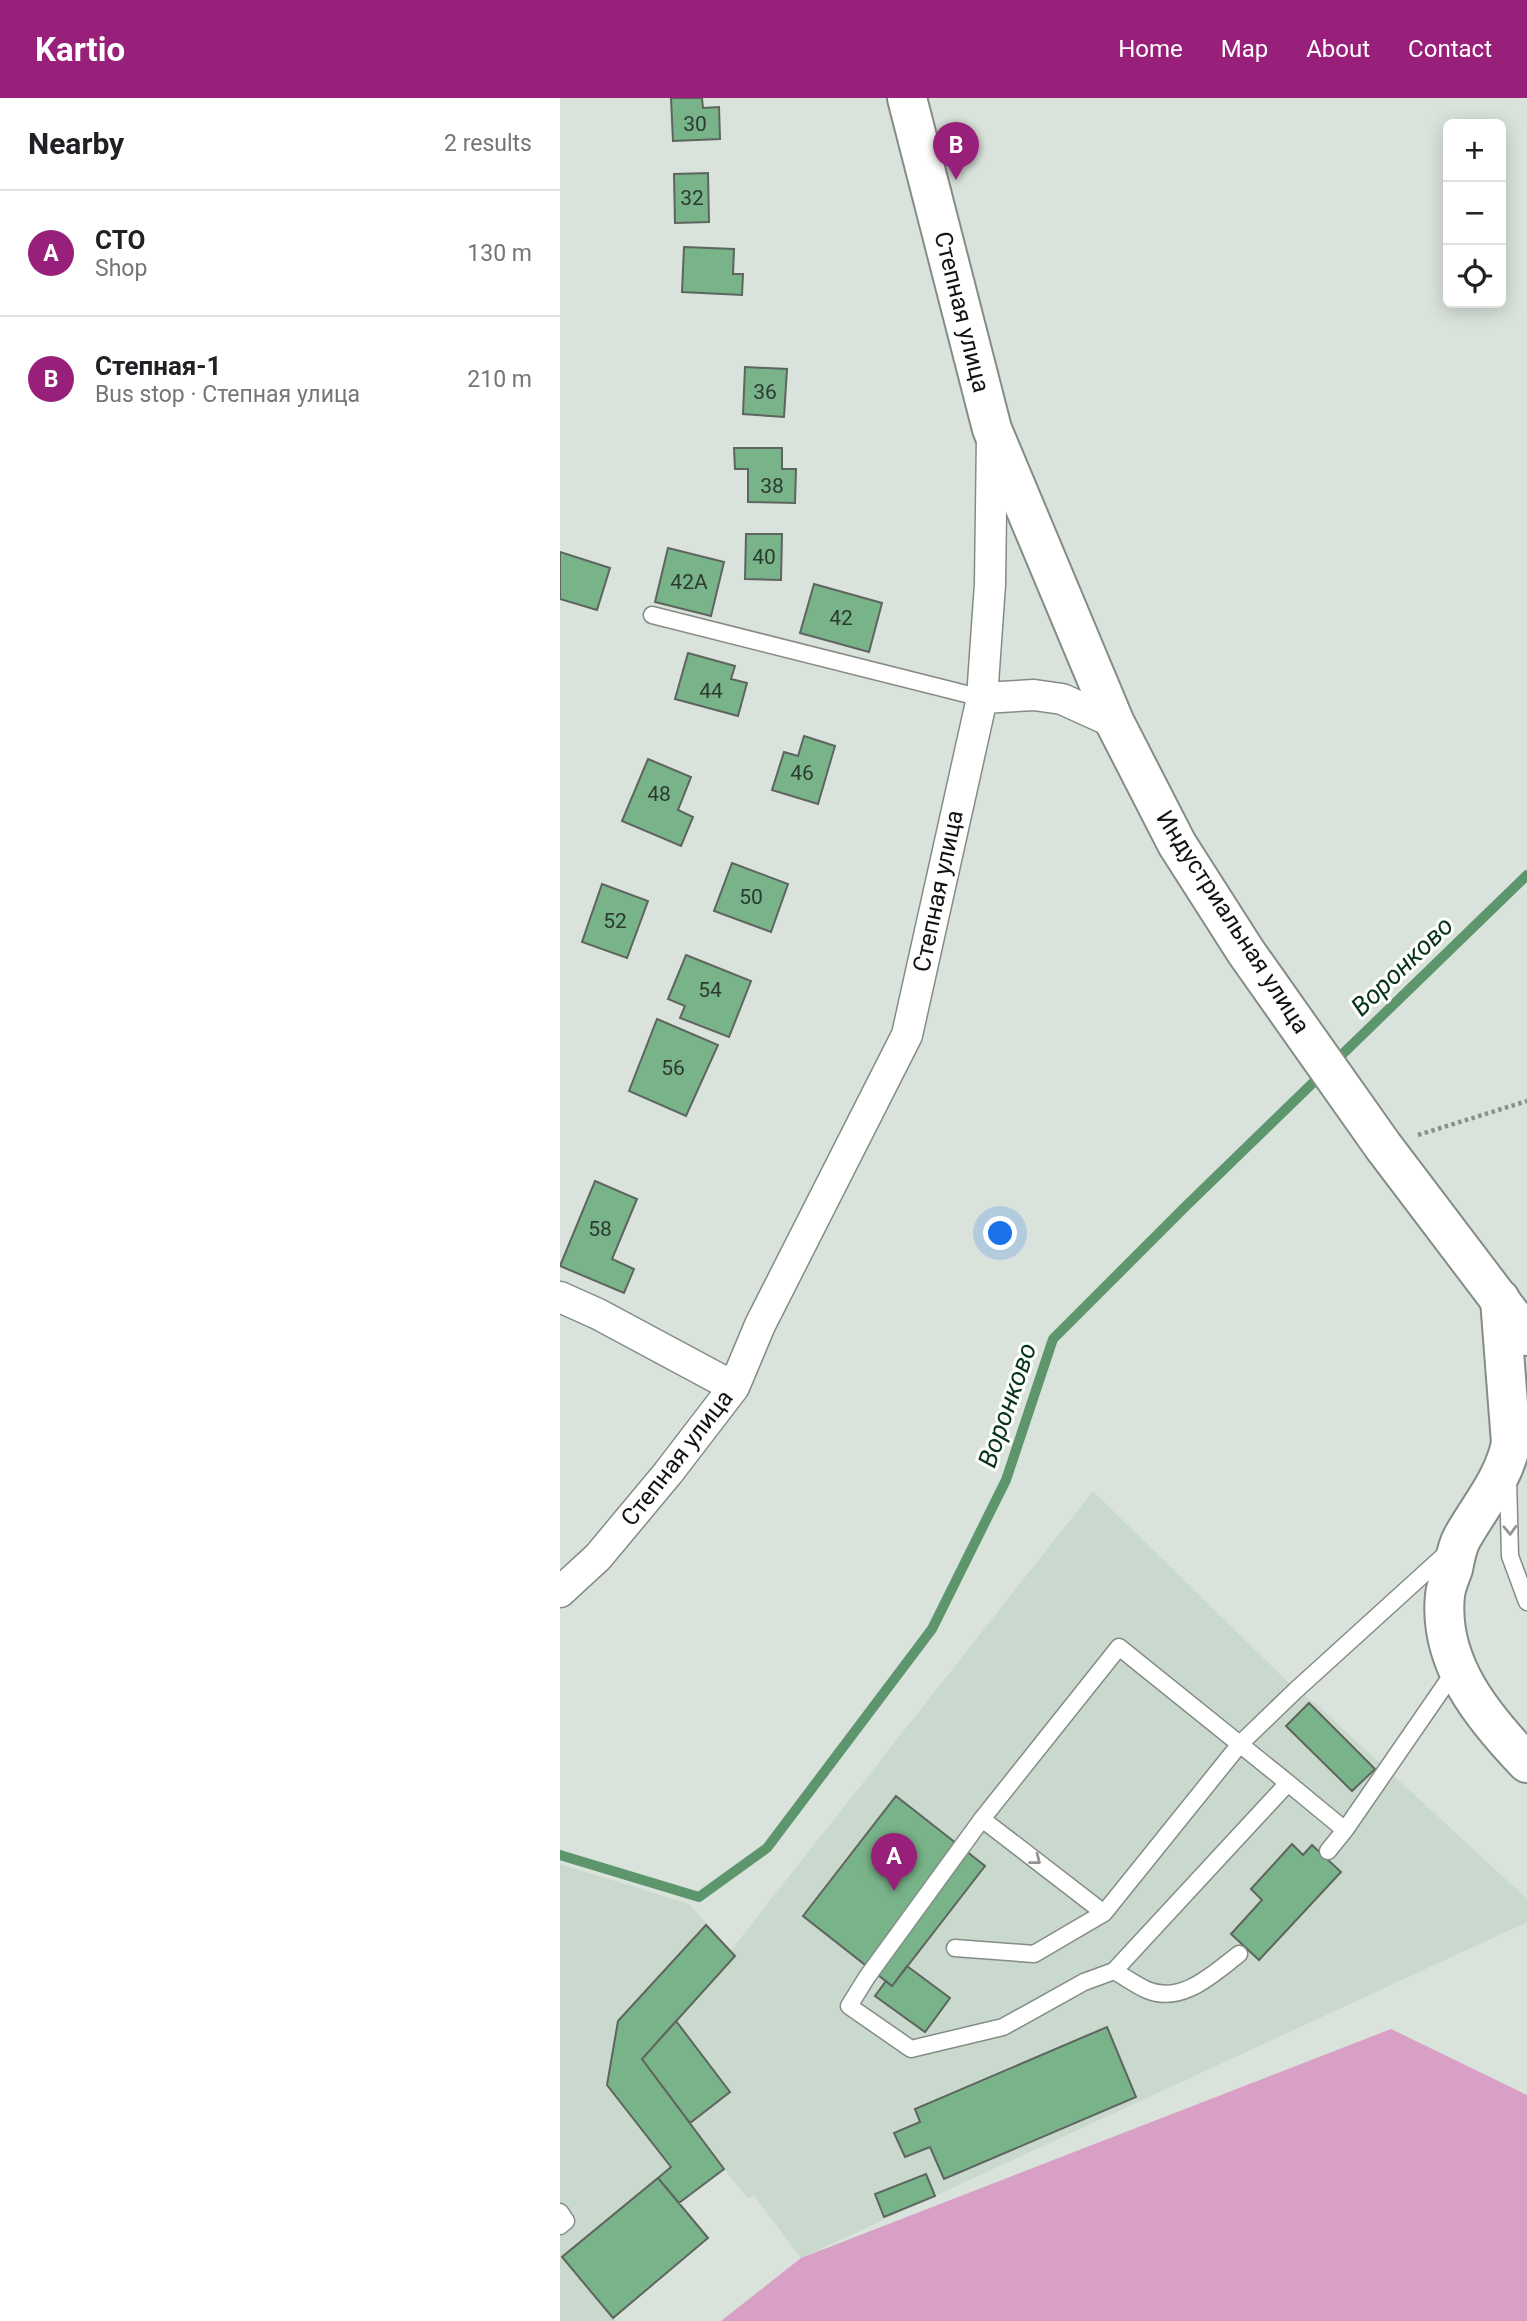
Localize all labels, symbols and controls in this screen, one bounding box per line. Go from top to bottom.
text: Kartio [35,30,125,69]
text: Home [1118,35,1183,63]
text: Map [1221,35,1268,63]
text: About [1306,35,1370,63]
text: Contact [1408,35,1492,63]
house number: 30 [683,112,707,136]
map controls [1443,119,1506,308]
button: + [1443,119,1506,182]
pin: B [933,122,979,180]
text: Nearby [28,126,124,161]
text: 2 results [444,130,532,157]
button: − [1443,182,1506,245]
house number: 32 [680,186,704,210]
text: СТО [95,225,145,255]
street label: Степная улица [928,229,996,395]
text: A [43,240,59,267]
text: 130 m [467,240,532,267]
button: locate [1443,245,1506,308]
text: Shop [95,255,147,282]
text: Степная-1 [95,351,222,381]
text: B [44,366,58,393]
text: 210 m [467,366,532,393]
house number: 36 [753,380,777,404]
text: Bus stop · Степная улица [95,381,360,408]
house number: 38 [760,474,784,498]
house number: 40 [752,545,776,569]
house number: 42А [670,570,708,594]
house number: 42 [829,606,853,630]
house number: 44 [699,679,723,703]
house number: 46 [790,761,814,785]
house number: 48 [647,782,671,806]
street label: Индустриальная улица [1150,805,1316,1039]
street label: Степная улица [907,808,969,974]
house number: 50 [739,885,763,909]
house number: 52 [603,909,627,933]
water label: Воронково [1345,910,1459,1022]
house number: 54 [698,978,722,1002]
house number: 56 [661,1056,685,1080]
your location [983,1216,1017,1250]
house number: 58 [588,1217,612,1241]
water label: Воронково [972,1339,1042,1471]
street label: Степная улица [615,1384,739,1532]
one-way arrow [1502,1525,1517,1536]
pin: A [871,1833,917,1891]
one-way arrow [1028,1852,1040,1865]

